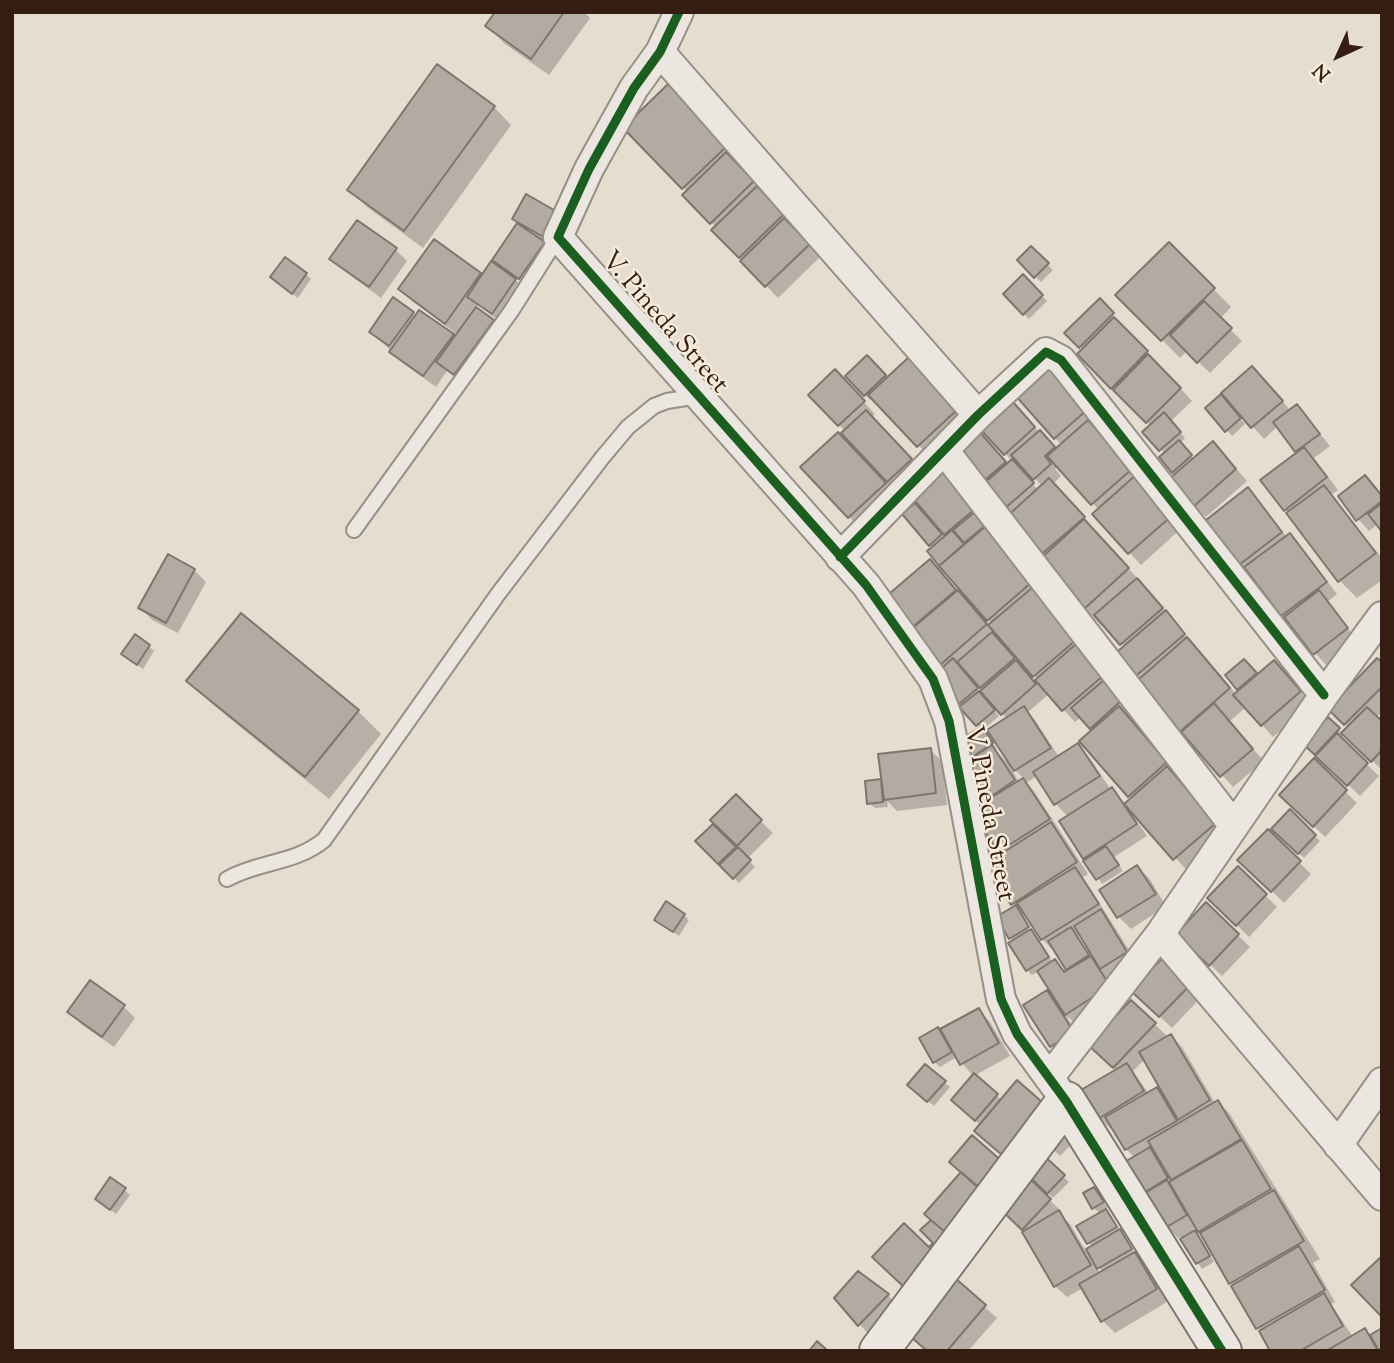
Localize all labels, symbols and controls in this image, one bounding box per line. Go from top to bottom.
north arrow [1303,21,1373,91]
text: N [1308,56,1338,86]
street label: V. Pineda Street [593,247,733,401]
street label: V. Pineda Street [955,724,1019,904]

